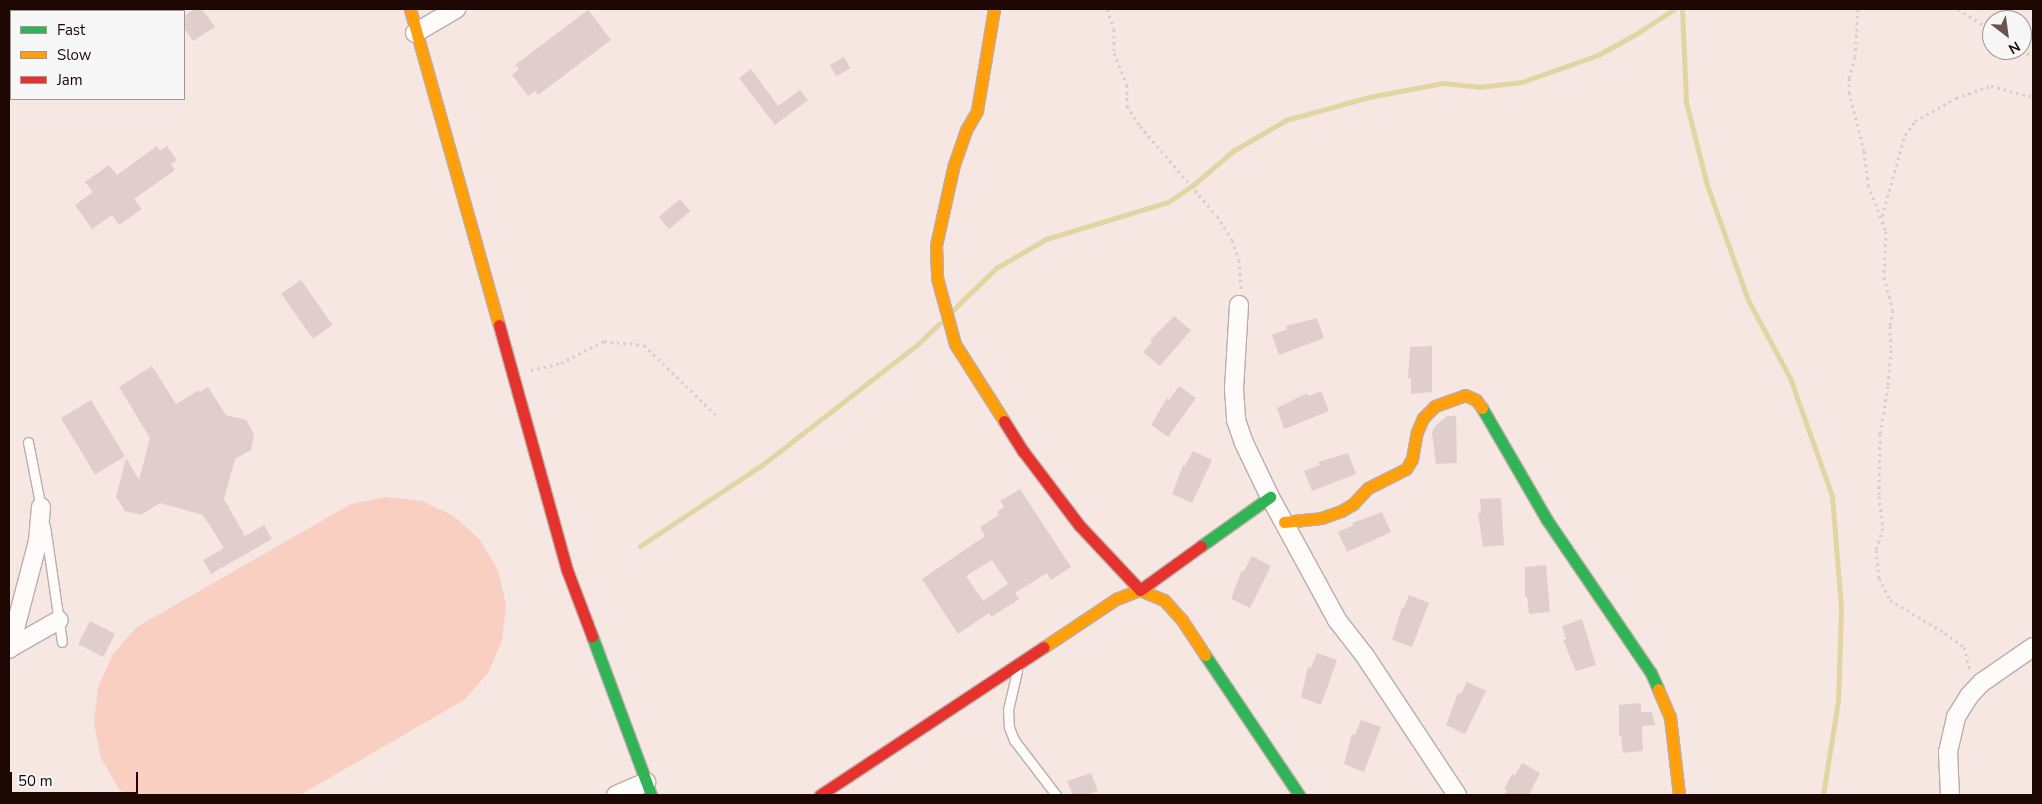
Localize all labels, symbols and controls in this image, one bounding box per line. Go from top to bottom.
legend [10,10,185,100]
north arrow [1982,10,2032,60]
text: Fast [57,20,85,40]
text: N [2005,37,2024,58]
text: Slow [57,45,91,65]
text: Jam [57,70,83,90]
scale bar [12,762,140,794]
text: 50 m [18,771,53,791]

